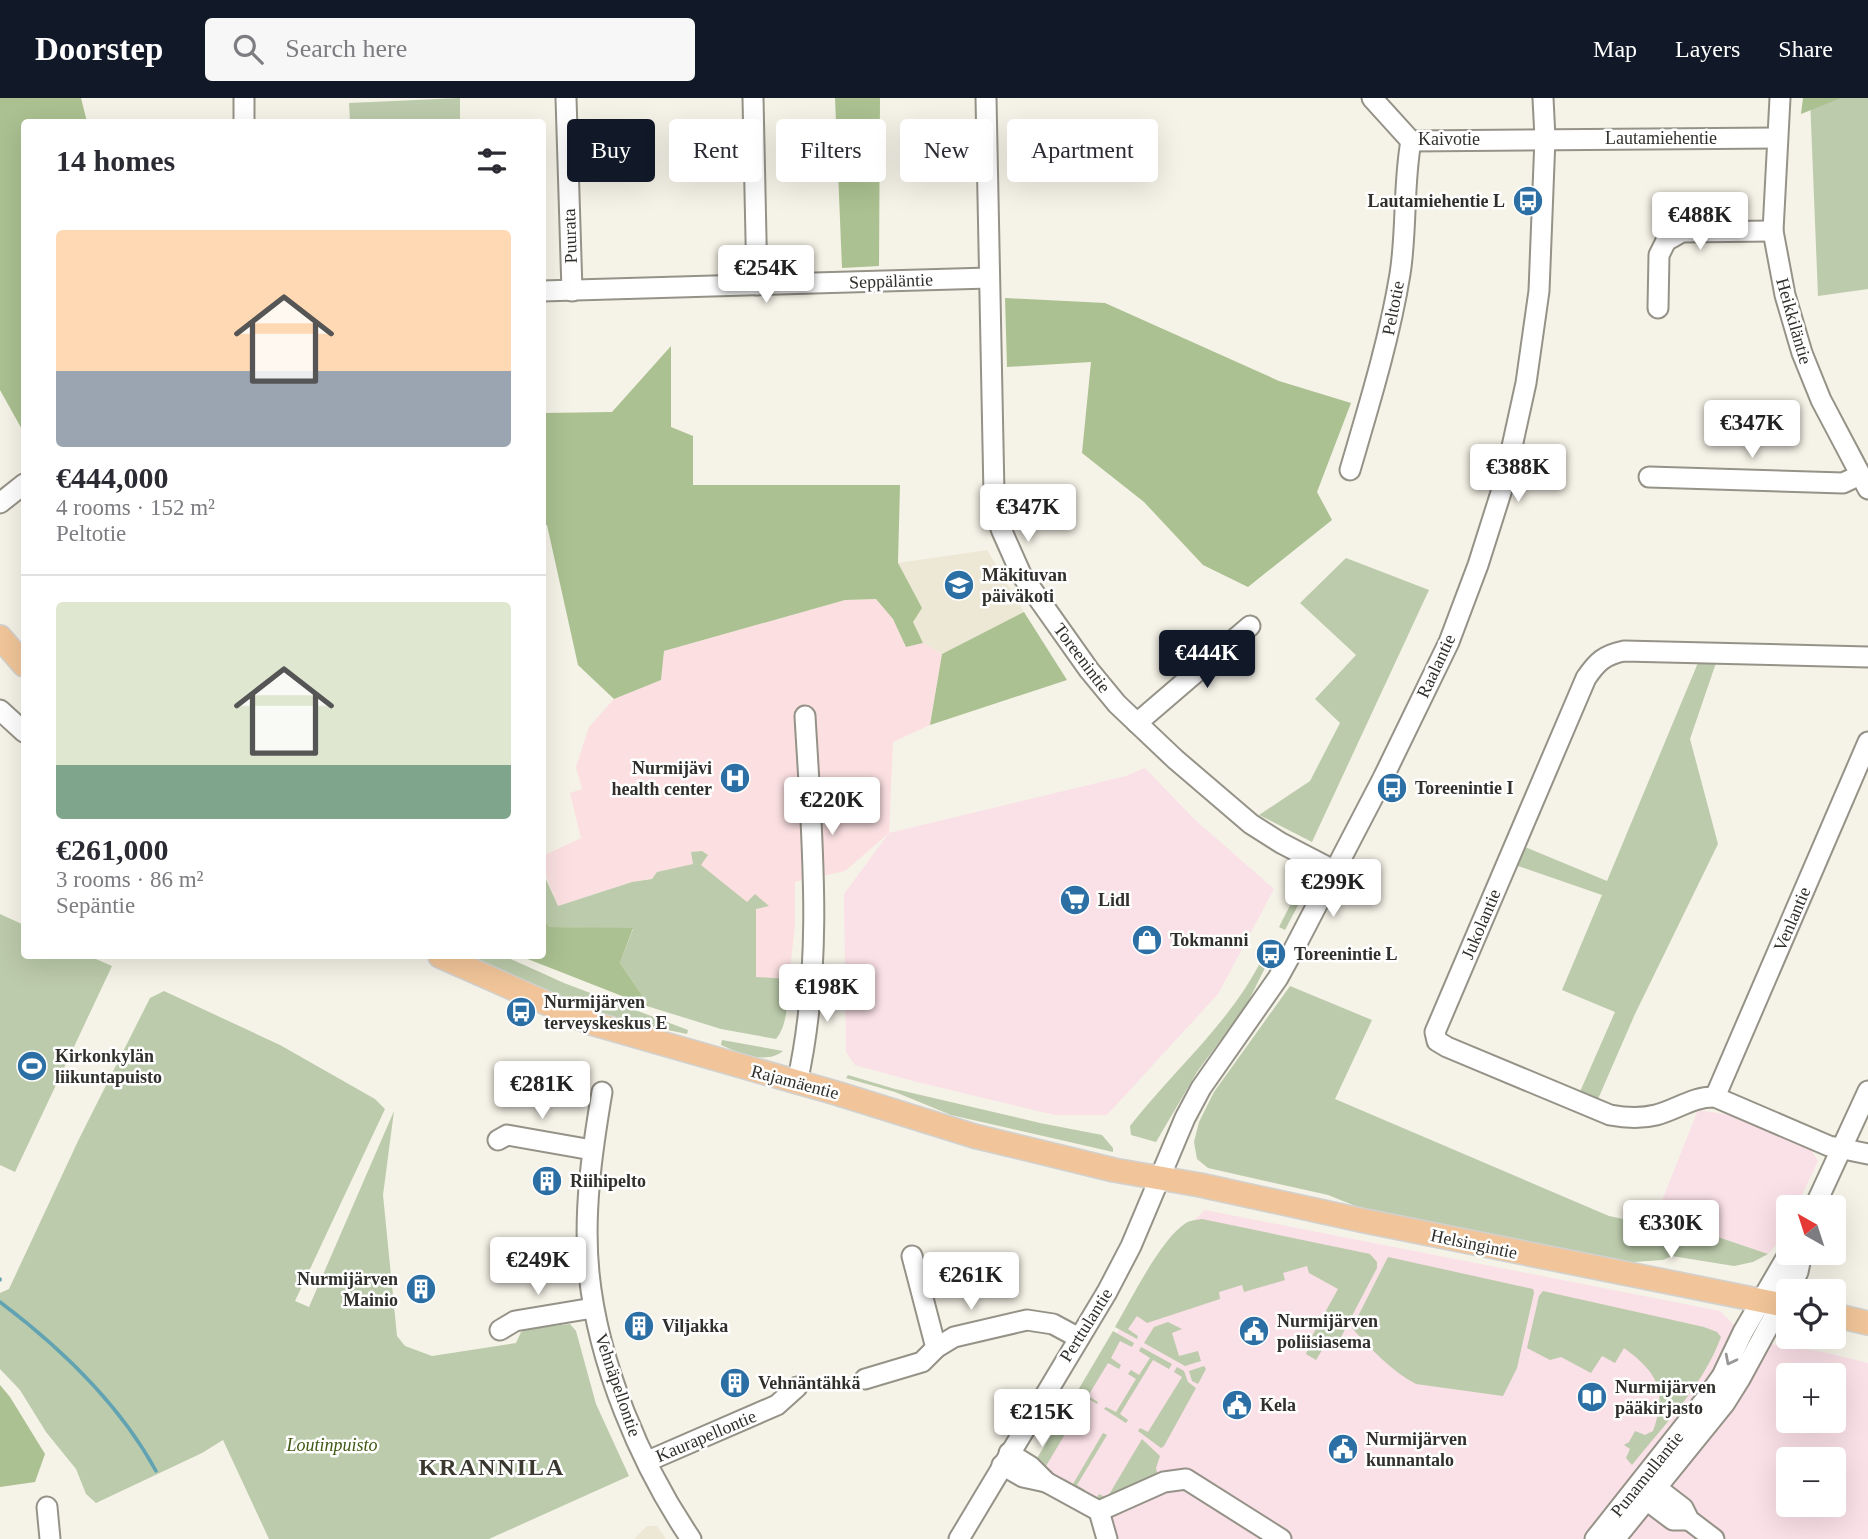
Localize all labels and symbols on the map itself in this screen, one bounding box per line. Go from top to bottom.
street label: Lautamiehentie [1605,128,1717,148]
street label: Kaivotie [1418,129,1480,149]
bus stop icon: Lautamiehentie L [1511,184,1545,218]
place label: Lautamiehentie L [1368,191,1505,211]
pin: €488K [1651,192,1749,252]
street label: Puurata [559,208,581,264]
pin: €254K [717,246,815,305]
street label: Seppäläntie [849,270,933,292]
street label: Heikkiläntie [1772,275,1816,367]
street label: Peltotie [1378,279,1408,337]
pin: €347K [1703,400,1801,460]
pin: €388K [1469,444,1567,504]
pin: €347K [979,484,1077,544]
place label: Mäkituvan päiväkoti [982,565,1067,606]
school or university icon: Mäkituvan päiväkoti [942,568,976,602]
street label: Toreenintie [1049,619,1115,697]
pin: €444K [1158,630,1256,690]
street label: Raalantie [1413,631,1459,701]
place label: Nurmijävi health center [612,758,712,799]
hospital icon: Nurmijävi health center [718,761,752,795]
bus stop icon: Toreenintie I [1375,771,1409,805]
pin: €220K [783,778,881,837]
place label: Toreenintie I [1415,778,1514,798]
pin: €299K [1284,860,1382,919]
supermarket icon: Lidl [1058,883,1092,917]
street label: Venlantie [1770,884,1814,954]
street label: Jukolantie [1457,886,1505,962]
place label: Lidl [1098,890,1130,910]
shop icon: Tokmanni [1130,923,1164,957]
place label: Tokmanni [1170,930,1248,950]
bus stop icon: Toreenintie L [1254,937,1288,971]
place label: Toreenintie L [1294,944,1398,964]
pin: €198K [778,964,876,1024]
place label: Nurmijärven terveyskeskus E [544,992,668,1033]
bus stop icon: Nurmijärven terveyskeskus E [504,995,538,1029]
place label: Kirkonkylän liikuntapuisto [55,1046,162,1087]
sports icon: Kirkonkylän liikuntapuisto [15,1049,49,1083]
street label: Rajamäentie [749,1061,841,1103]
pin: €281K [493,1062,591,1121]
building icon: Riihipelto [530,1164,564,1198]
place label: Riihipelto [570,1171,646,1191]
north arrow [1776,1195,1846,1265]
pin: €330K [1622,1200,1720,1260]
street label: Helsingintie [1429,1225,1519,1263]
pin: €249K [489,1238,587,1297]
pin: €261K [922,1252,1020,1312]
place label: Nurmijärven Mainio [297,1269,398,1310]
building icon: Nurmijärven Mainio [404,1272,438,1306]
street label: Perttulantie [1056,1285,1116,1365]
building icon: Viljakka [622,1309,656,1343]
place label: Nurmijärven poliisiasema [1277,1311,1378,1352]
public building icon: Nurmijärven poliisiasema [1237,1314,1271,1348]
place label: Viljakka [662,1316,728,1336]
street label: Vehnäpellontie [591,1331,645,1439]
one-way arrow [1725,1353,1738,1366]
building icon: Vehnäntähkä [718,1366,752,1400]
place label: Vehnäntähkä [758,1373,860,1393]
place label: Nurmijärven pääkirjasto [1615,1377,1716,1418]
library icon: Nurmijärven pääkirjasto [1575,1380,1609,1414]
public building icon: Kela [1220,1388,1254,1422]
pin: €215K [993,1390,1091,1449]
place label: Kela [1260,1395,1296,1415]
street label: Kaurapellontie [653,1406,759,1466]
street label: Punamullantie [1607,1427,1687,1521]
place label: Nurmijärven kunnantalo [1366,1429,1467,1470]
public building icon: Nurmijärven kunnantalo [1326,1432,1360,1466]
park label: Loutinpuisto [285,1435,378,1455]
district label: KRANNILA [419,1454,565,1480]

